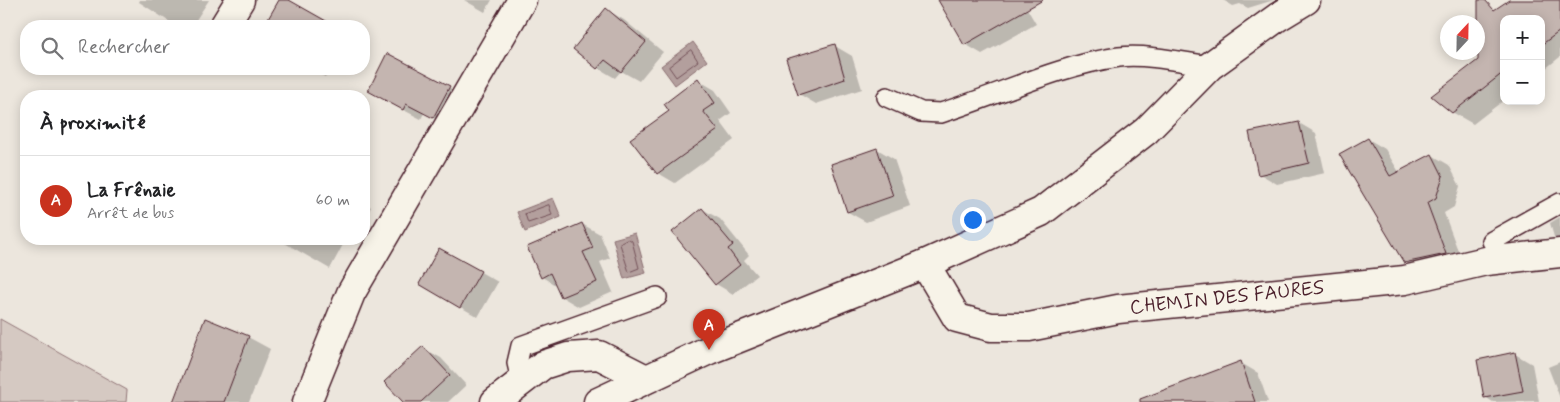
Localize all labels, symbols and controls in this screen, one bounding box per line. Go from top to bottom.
north arrow [1440,15,1485,60]
map controls [1500,15,1545,105]
button: + [1500,15,1545,60]
search box [20,20,370,75]
icon: search [38,34,66,62]
text: Rechercher [78,35,170,60]
button: − [1500,60,1545,105]
text: À proximité [40,109,146,137]
text: La Frênaie [87,178,175,203]
text: A [51,190,61,211]
text: 60 m [316,190,350,211]
text: Arrêt de bus [87,203,174,224]
your location [960,207,986,233]
street label: CHEMIN DES FAURES [1129,274,1325,322]
pin: A [693,309,725,350]

